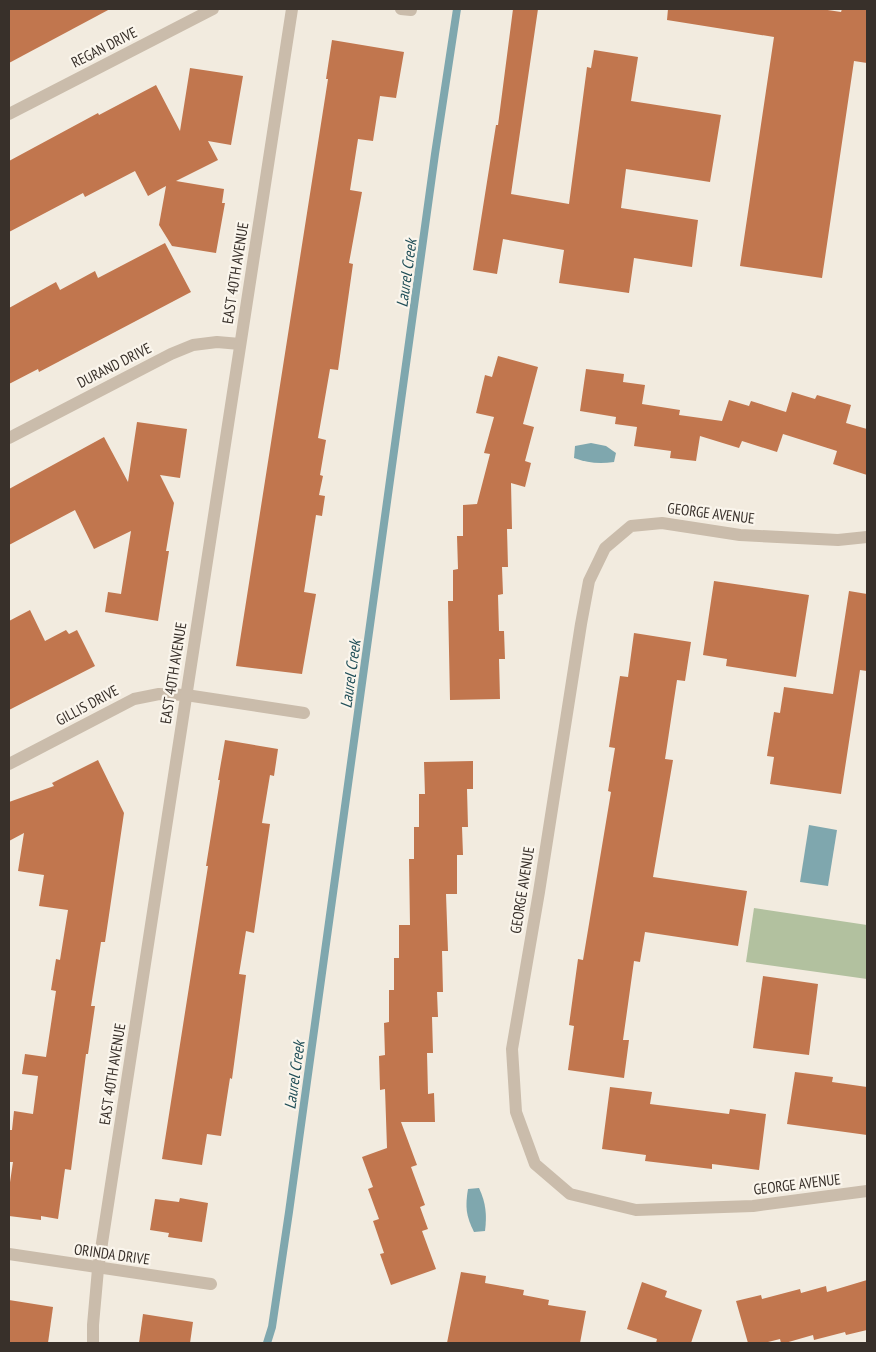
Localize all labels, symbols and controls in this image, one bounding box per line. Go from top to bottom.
street label: REGAN DRIVE [68,22,140,72]
street label: EAST 40TH AVENUE [218,221,252,325]
water label: Laurel Creek [391,236,421,308]
street label: DURAND DRIVE [74,338,154,392]
street label: GEORGE AVENUE [666,498,756,528]
street label: EAST 40TH AVENUE [156,621,190,725]
water label: Laurel Creek [335,637,365,709]
street label: GILLIS DRIVE [52,681,122,729]
street label: GEORGE AVENUE [506,845,538,935]
street label: EAST 40TH AVENUE [95,1022,129,1126]
water label: Laurel Creek [279,1038,309,1110]
street label: GEORGE AVENUE [752,1169,842,1199]
street label: ORINDA DRIVE [73,1239,151,1269]

